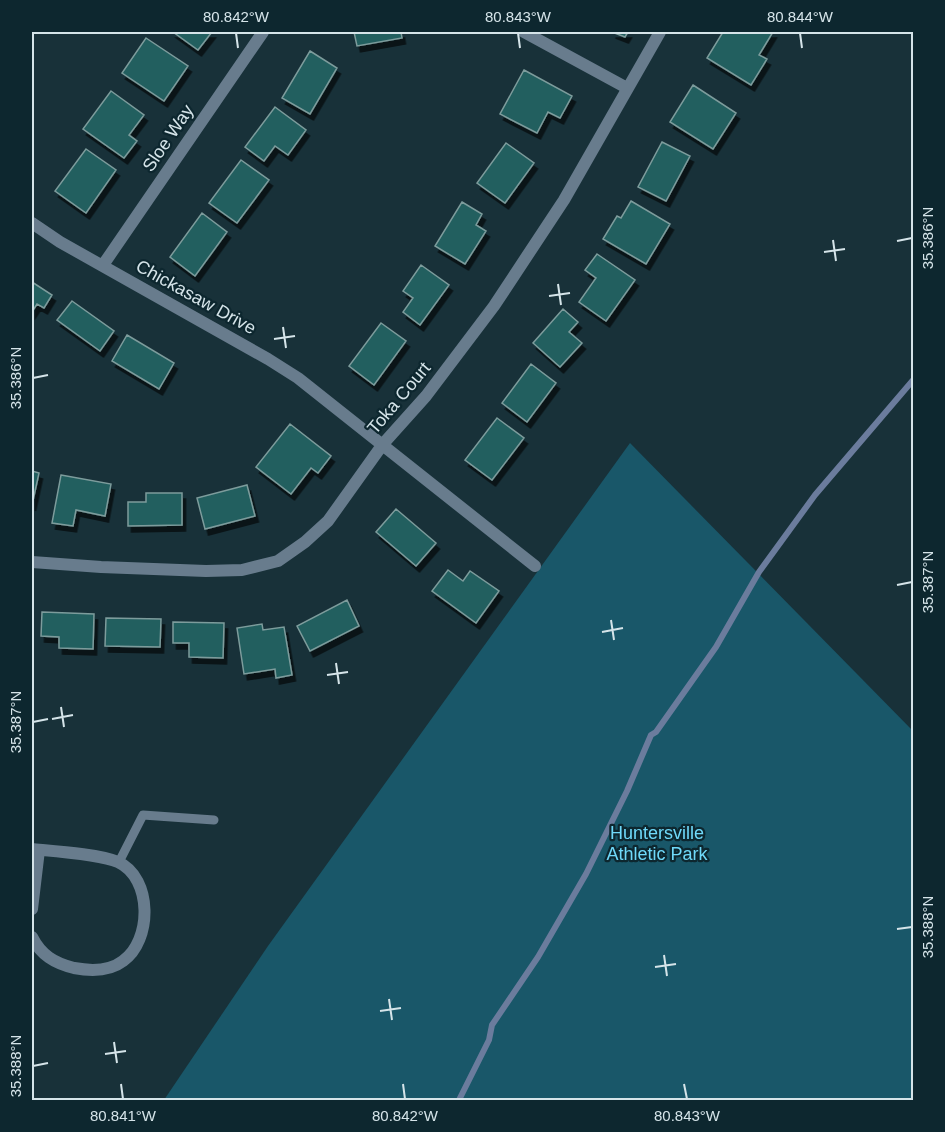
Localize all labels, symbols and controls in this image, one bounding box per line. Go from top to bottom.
text: 80.842°W [203,8,270,25]
text: 80.843°W [485,8,552,25]
text: 80.844°W [767,8,834,25]
street label: Sloe Way [138,101,198,175]
text: 35.386°N [919,207,936,269]
street label: Chickasaw Drive [133,256,259,338]
text: 35.386°N [7,347,24,409]
street label: Toka Court [363,358,435,438]
text: 35.387°N [919,551,936,613]
text: 35.387°N [7,691,24,753]
park label: Huntersville Athletic Park [606,823,709,864]
text: 35.388°N [919,896,936,958]
text: 35.388°N [7,1035,24,1097]
text: 80.841°W [90,1107,157,1124]
text: 80.842°W [372,1107,439,1124]
text: 80.843°W [654,1107,721,1124]

